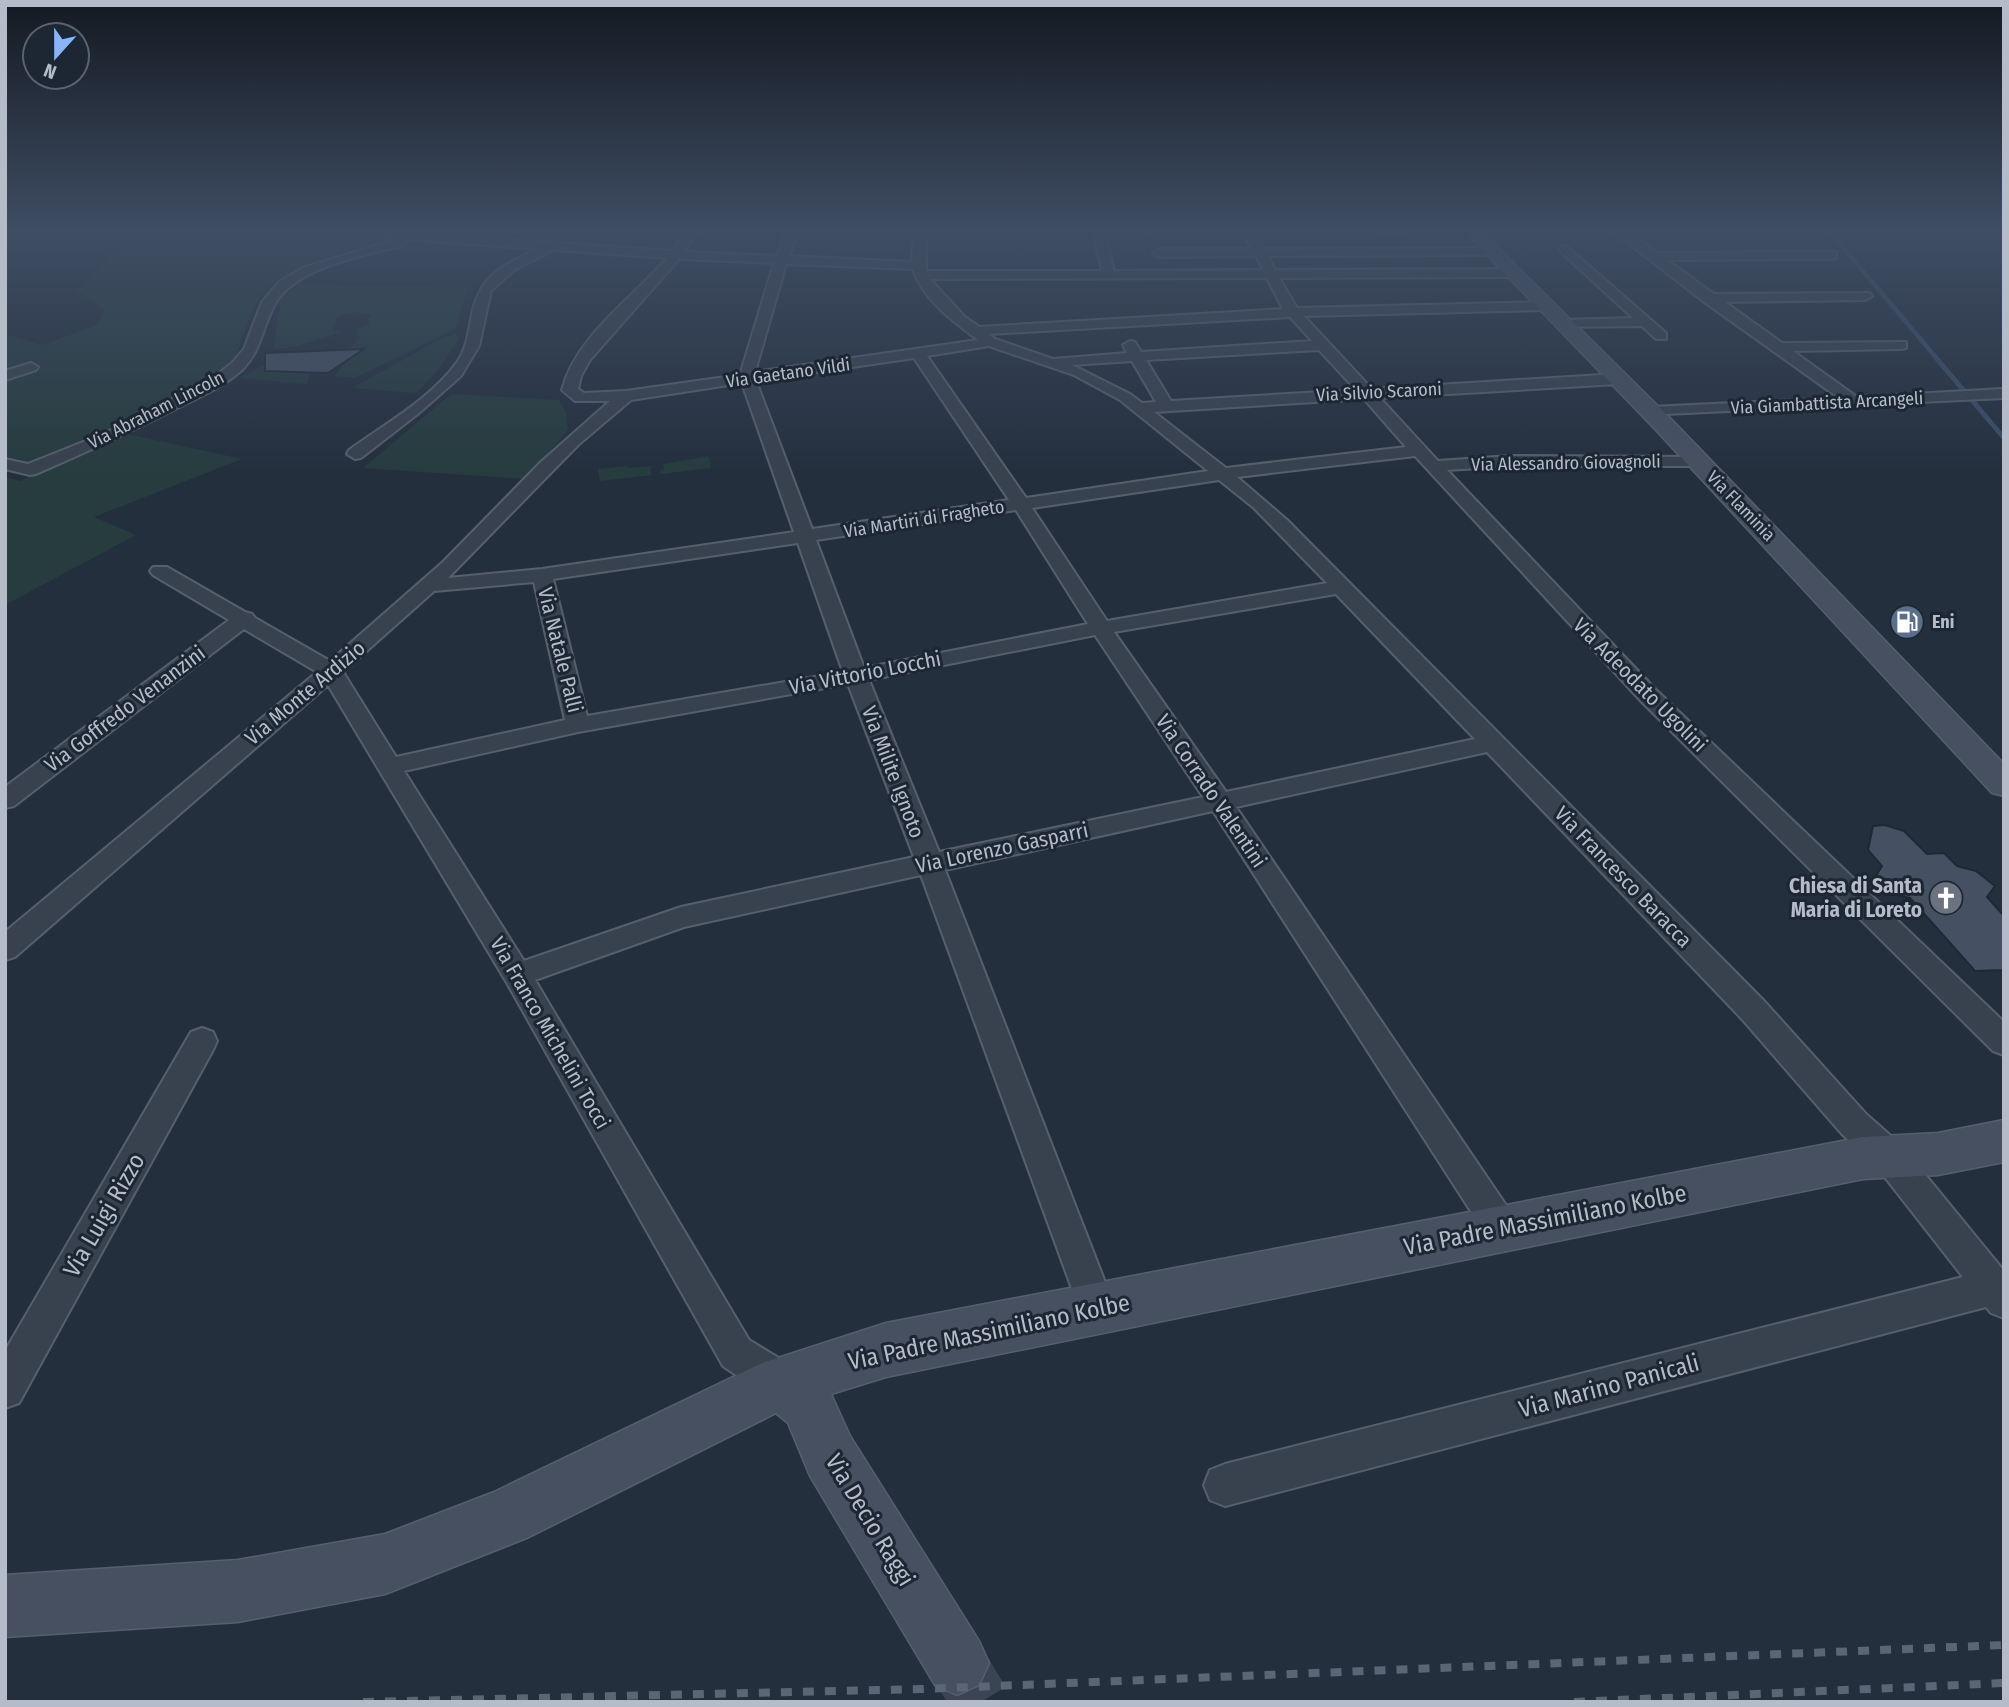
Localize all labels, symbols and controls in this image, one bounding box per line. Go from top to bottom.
north arrow [21,21,91,91]
text: N [41,59,60,84]
street label: Via Gaetano Vildi [725,353,851,393]
street label: Via Abraham Lincoln [84,366,228,454]
street label: Via Silvio Scaroni [1316,378,1442,406]
street label: Via Giambattista Arcangeli [1730,387,1924,419]
street label: Via Alessandro Giovagnoli [1471,450,1661,476]
street label: Via Flaminia [1702,466,1780,546]
street label: Via Martiri di Fragheto [842,495,1006,543]
street label: Via Natale Palli [532,585,588,715]
fuel station icon: Eni [1888,603,1926,641]
place label: Eni [1932,611,1954,633]
street label: Via Adeodato Ugolini [1567,612,1713,758]
street label: Via Monte Ardizio [240,635,370,751]
street label: Via Goffredo Venanzini [40,640,210,778]
street label: Via Vittorio Locchi [787,646,943,700]
street label: Via Milite Ignoto [856,702,930,842]
street label: Via Corrado Valentini [1150,709,1272,873]
street label: Via Francesco Baracca [1549,801,1697,953]
street label: Via Lorenzo Gasparri [913,817,1091,879]
place label: Chiesa di Santa Maria di Loreto [1789,873,1922,923]
church icon: Chiesa di Santa Maria di Loreto [1927,879,1965,917]
street label: Via Franco Michelini Tocci [484,932,616,1134]
street label: Via Luigi Rizzo [57,1148,151,1282]
street label: Via Padre Massimiliano Kolbe [1401,1179,1689,1261]
street label: Via Padre Massimiliano Kolbe [846,1288,1132,1376]
street label: Via Marino Panicali [1516,1348,1702,1424]
street label: Via Decio Raggi [820,1449,920,1591]

